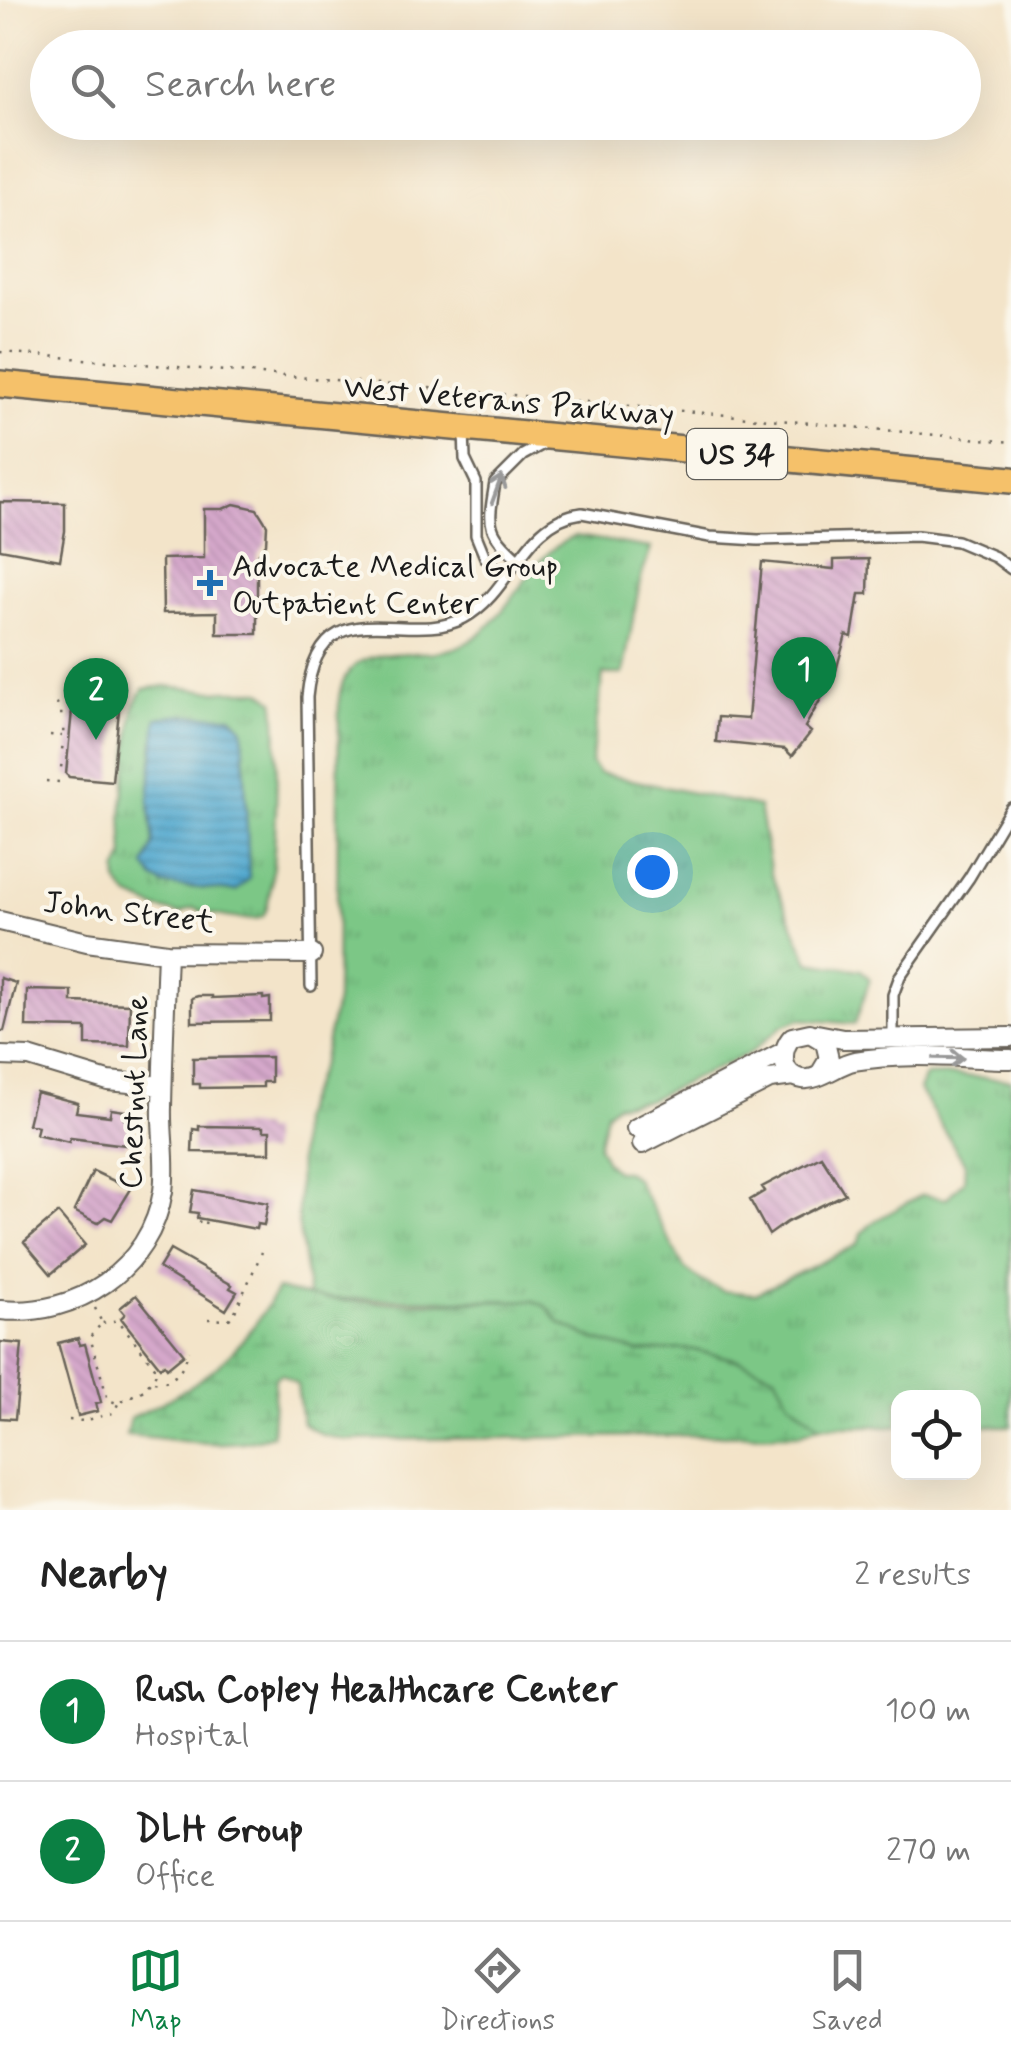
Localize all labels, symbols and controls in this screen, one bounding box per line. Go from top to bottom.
search box [30,30,981,140]
icon: search [65,58,120,113]
text: Search here [145,61,336,110]
street label: West Veterans Parkway [342,367,676,437]
road number: US 34 [687,429,787,479]
one-way arrow [489,474,507,505]
place label: Advocate Medical Group Outpatient Center [232,546,558,625]
marker: Advocate Medical Group Outpatient Center [197,570,223,596]
pin: 1 [772,636,836,719]
pin: 2 [64,658,128,740]
your location [627,847,678,898]
street label: John Street [41,882,217,944]
street label: Chestnut Lane [111,994,159,1190]
one-way arrow [932,1048,965,1068]
map controls [891,1390,981,1480]
button: locate [891,1390,981,1480]
text: Nearby [40,1548,168,1603]
text: 2 results [854,1554,971,1596]
text: Rush Copley Healthcare Center [135,1666,617,1715]
text: 1 [65,1690,80,1732]
text: 100 m [885,1690,971,1732]
text: Hospital [135,1715,249,1757]
text: DLH Group [135,1806,304,1855]
text: 2 [65,1830,80,1872]
text: 270 m [886,1830,971,1872]
text: Office [135,1855,215,1897]
tab: Map [128,1943,183,2040]
tab: Directions [440,1943,555,2040]
tab: Saved [812,1943,883,2040]

